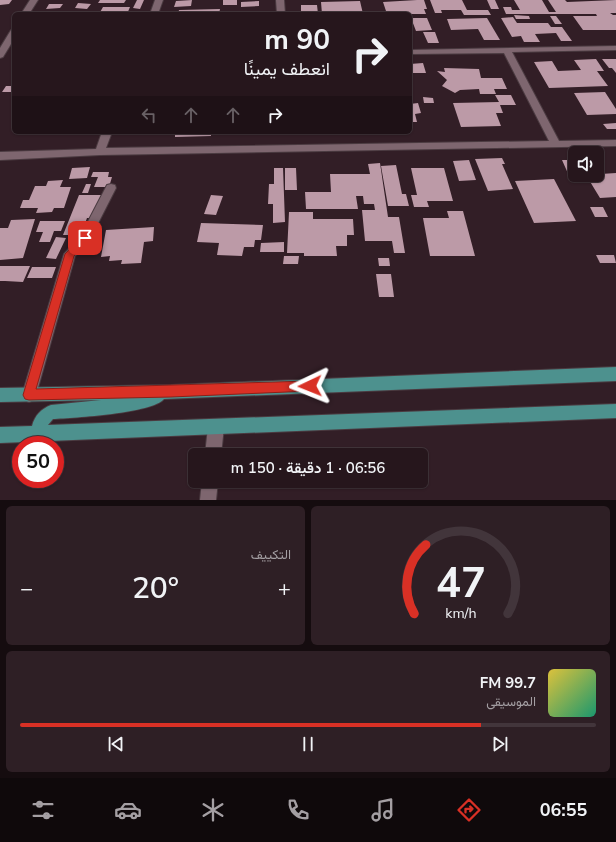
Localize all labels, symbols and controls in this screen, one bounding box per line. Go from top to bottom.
text: 90 m [264,21,330,59]
icon: right [344,28,396,80]
text: انعطف يمينًا [244,57,330,81]
icon: left [138,104,160,126]
icon: ahead [180,104,202,126]
icon: ahead [222,104,244,126]
icon: right [264,104,286,126]
map controls [568,146,604,182]
button: sound [568,146,604,182]
pin [68,221,102,255]
icon: arrive [74,227,96,249]
position arrow [289,365,331,407]
speed limit sign: 50 [12,436,64,488]
text: 06:56 · 1 دقيقة · 150 m [231,458,385,478]
text: التكييف [251,546,291,564]
text: 47 [436,554,485,611]
text: 20° [132,568,179,609]
text: − [20,574,33,604]
text: + [278,574,291,604]
text: km/h [445,603,476,622]
text: 99.7 FM [480,673,536,693]
text: الموسيقى [486,693,536,711]
icon: previous [105,733,127,755]
icon: pause [297,733,319,755]
icon: next [489,733,511,755]
icon: filters [29,796,57,824]
icon: car [114,796,142,824]
icon: climate [199,796,227,824]
icon: phone [284,796,312,824]
icon: music [369,796,397,824]
icon: directions [455,796,483,824]
text: 06:55 [540,798,587,822]

